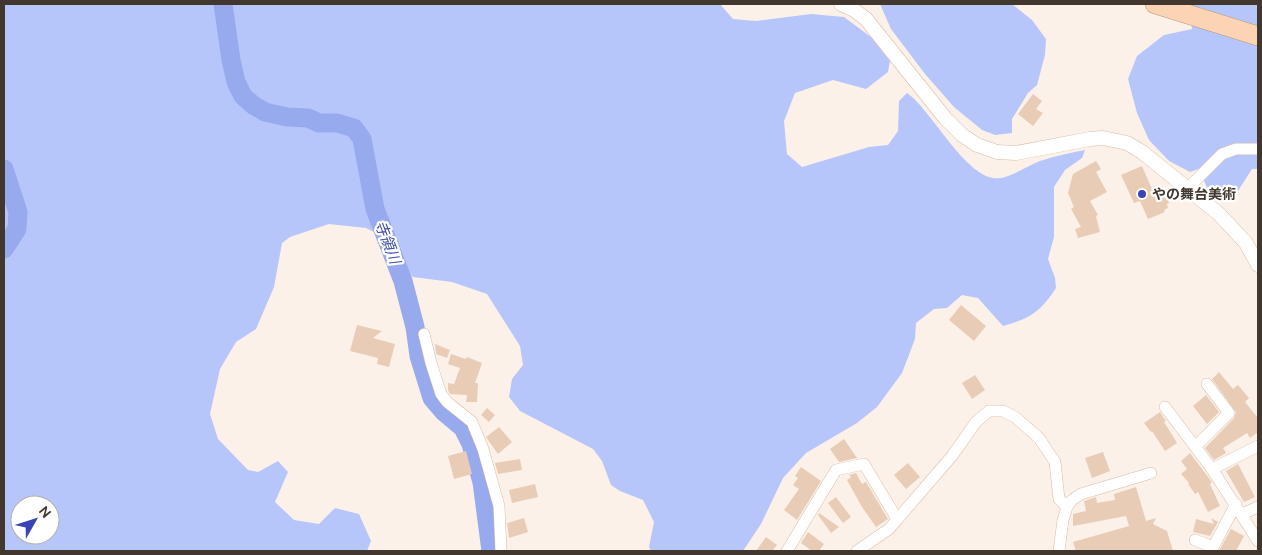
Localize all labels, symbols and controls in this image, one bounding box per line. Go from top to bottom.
place label: やの舞台美術 [1152,186,1236,202]
marker: やの舞台美術 [1136,188,1148,200]
water label: 寺領川 [372,218,405,268]
north arrow [10,495,60,545]
text: N [36,503,55,521]

